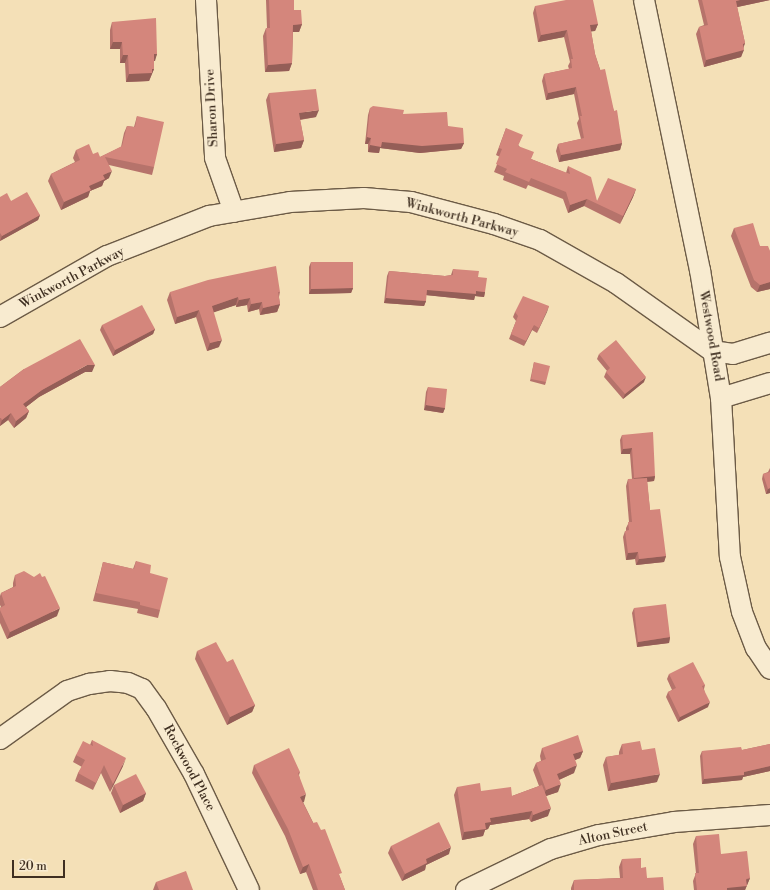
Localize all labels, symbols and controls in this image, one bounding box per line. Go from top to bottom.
street label: Sharon Drive [202,69,222,147]
street label: Winkworth Parkway [404,195,520,241]
street label: Winkworth Parkway [17,244,127,312]
street label: Westwood Road [695,290,727,382]
street label: Rockwood Place [160,722,218,814]
street label: Alton Street [577,819,649,849]
scale bar [14,852,67,878]
text: 20 m [19,859,47,874]

